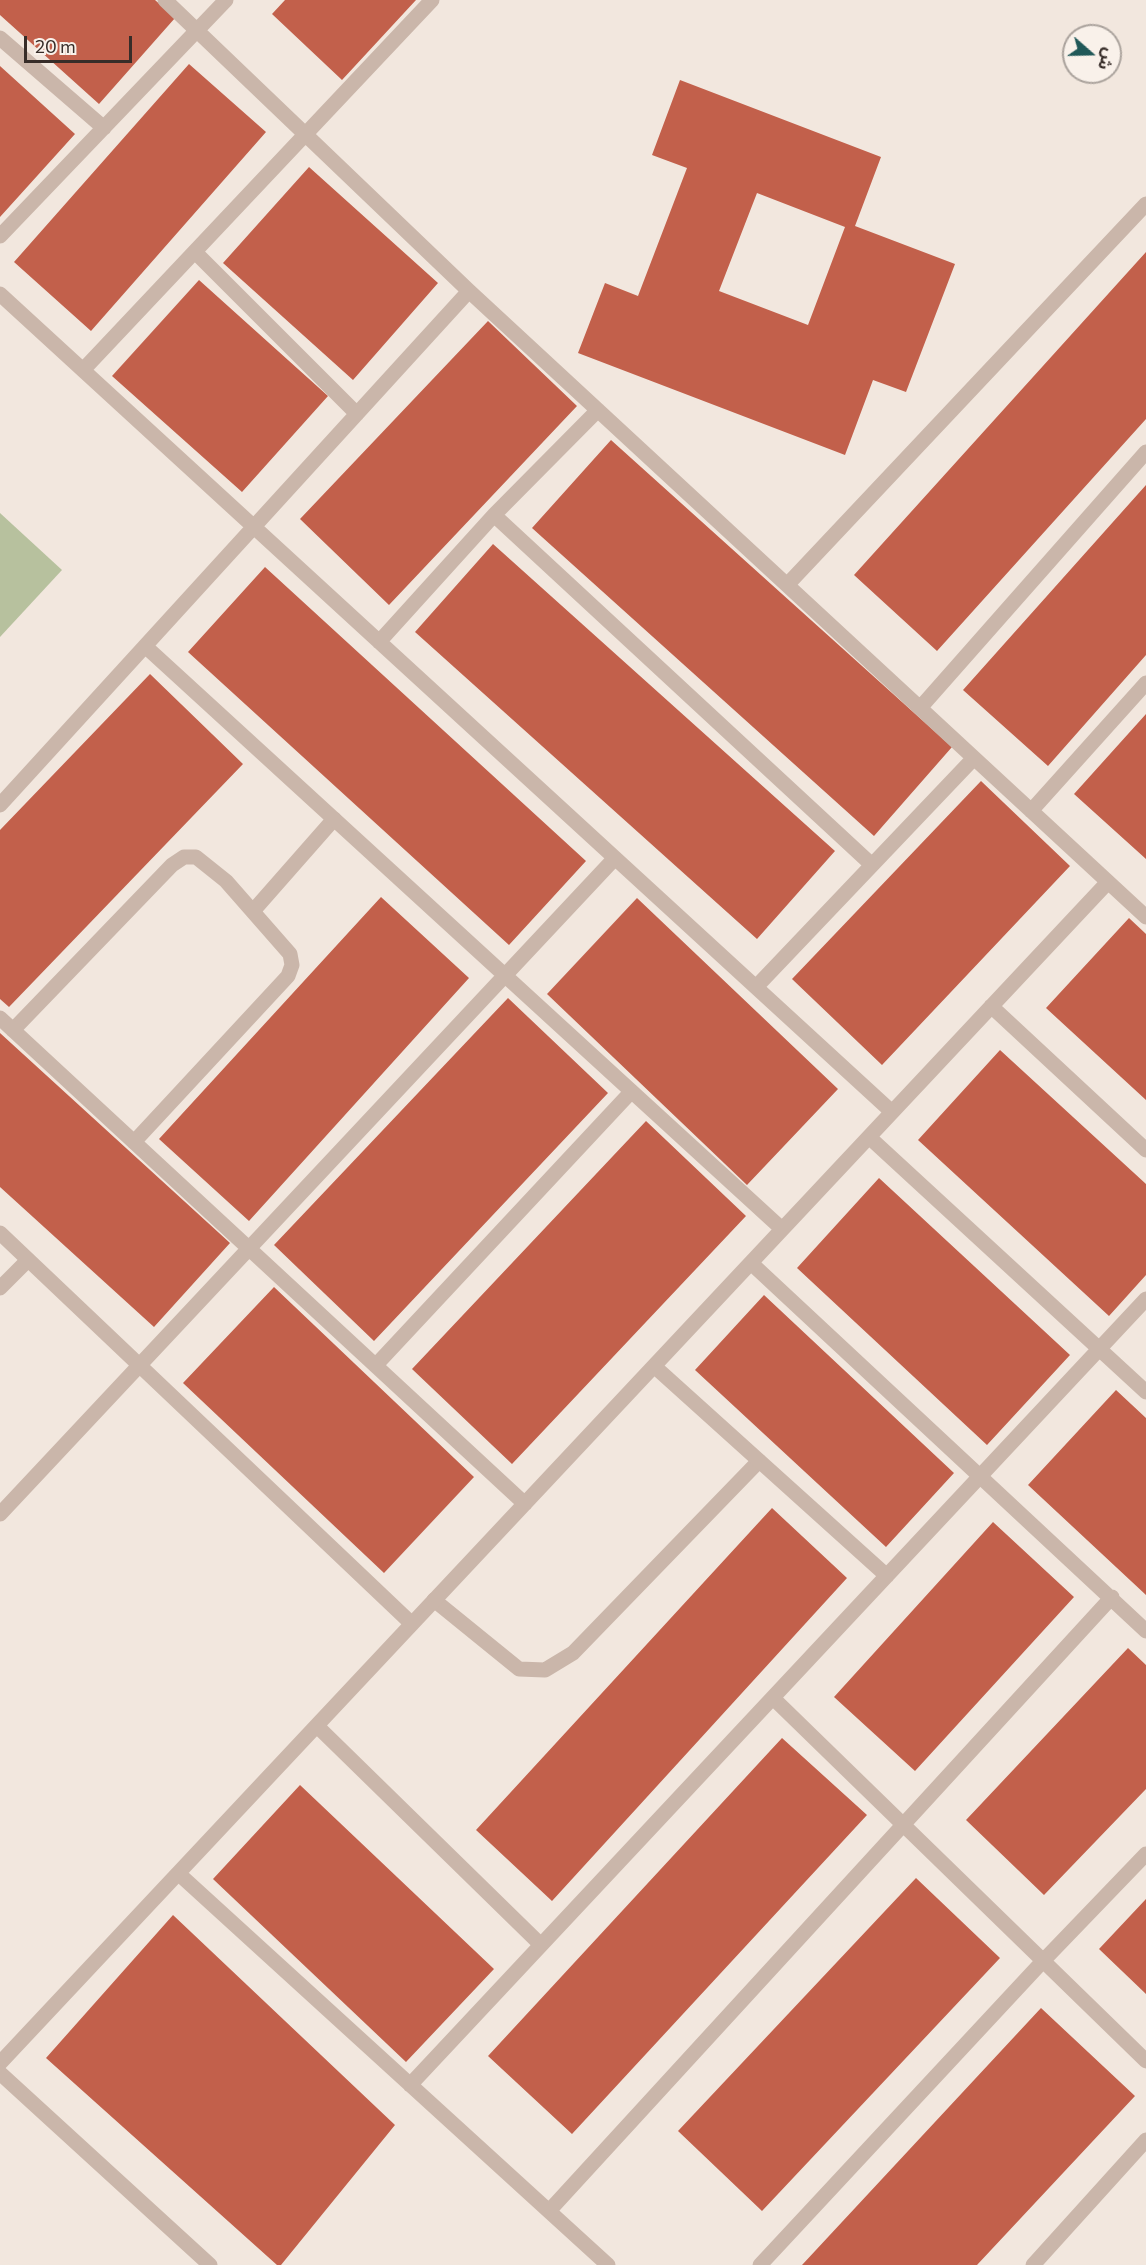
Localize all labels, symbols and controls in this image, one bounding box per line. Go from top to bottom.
scale bar [27,24,135,62]
north arrow [1062,24,1122,84]
text: 20 m [35,35,76,57]
text: ش [1095,46,1120,73]

